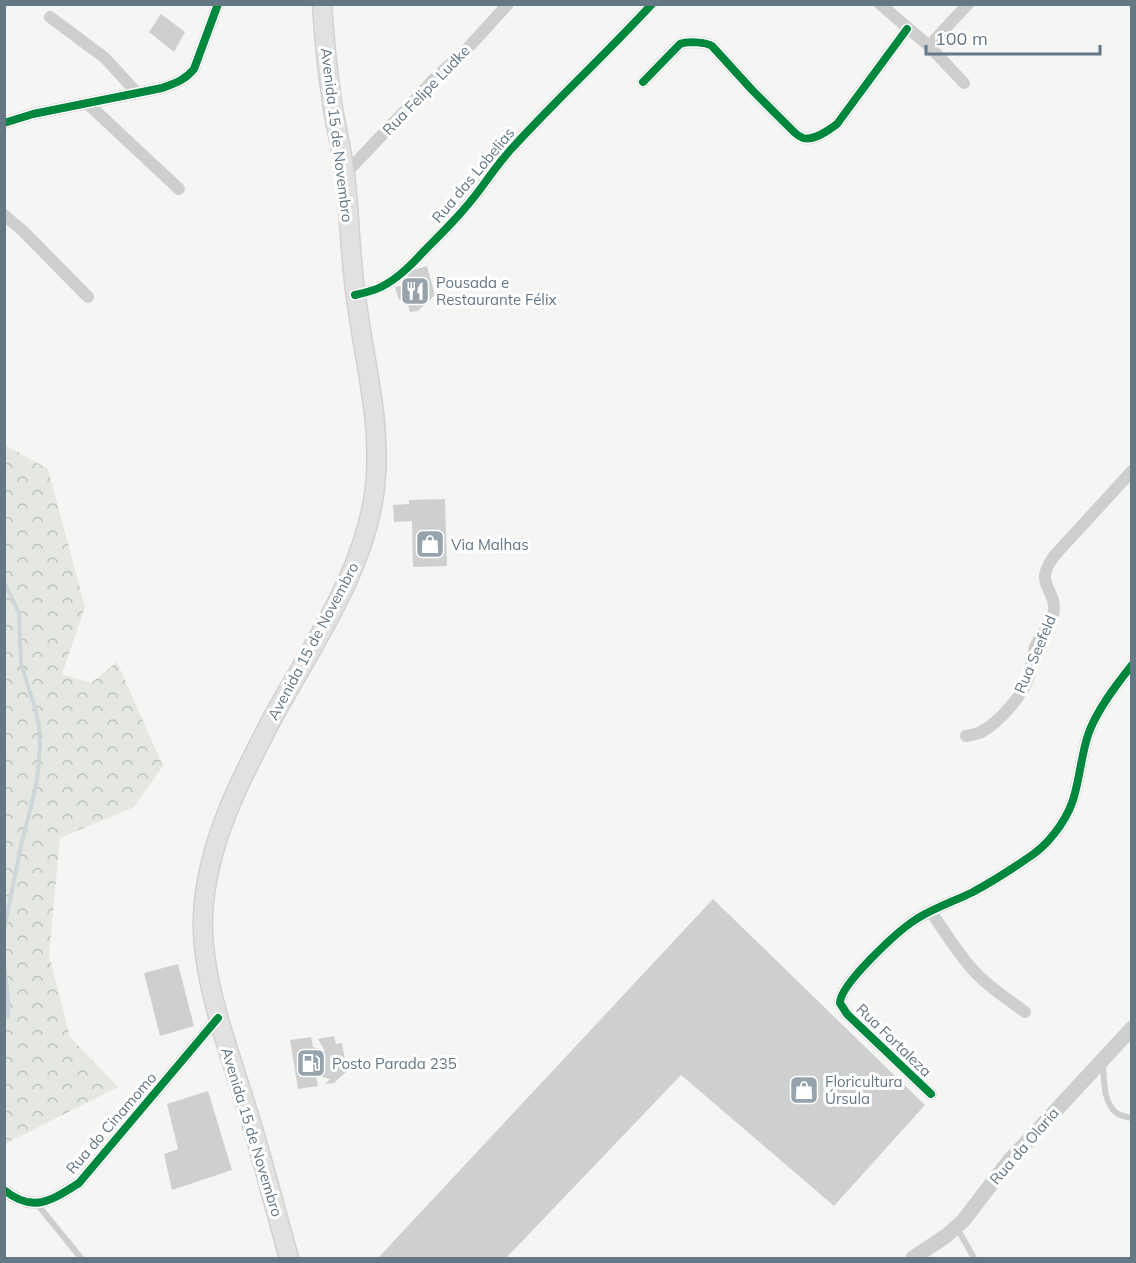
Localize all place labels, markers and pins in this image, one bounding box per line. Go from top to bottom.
place label: Pousada e Restaurante Félix [436,273,557,309]
restaurant icon: Pousada e Restaurante Félix [399,275,431,307]
shop icon: Via Malhas [414,528,446,560]
place label: Via Malhas [451,535,529,554]
fuel station icon: Posto Parada 235 [295,1047,327,1079]
place label: Posto Parada 235 [332,1054,457,1073]
place label: Floricultura Úrsula [825,1072,903,1108]
shop icon: Floricultura Úrsula [788,1074,820,1106]

